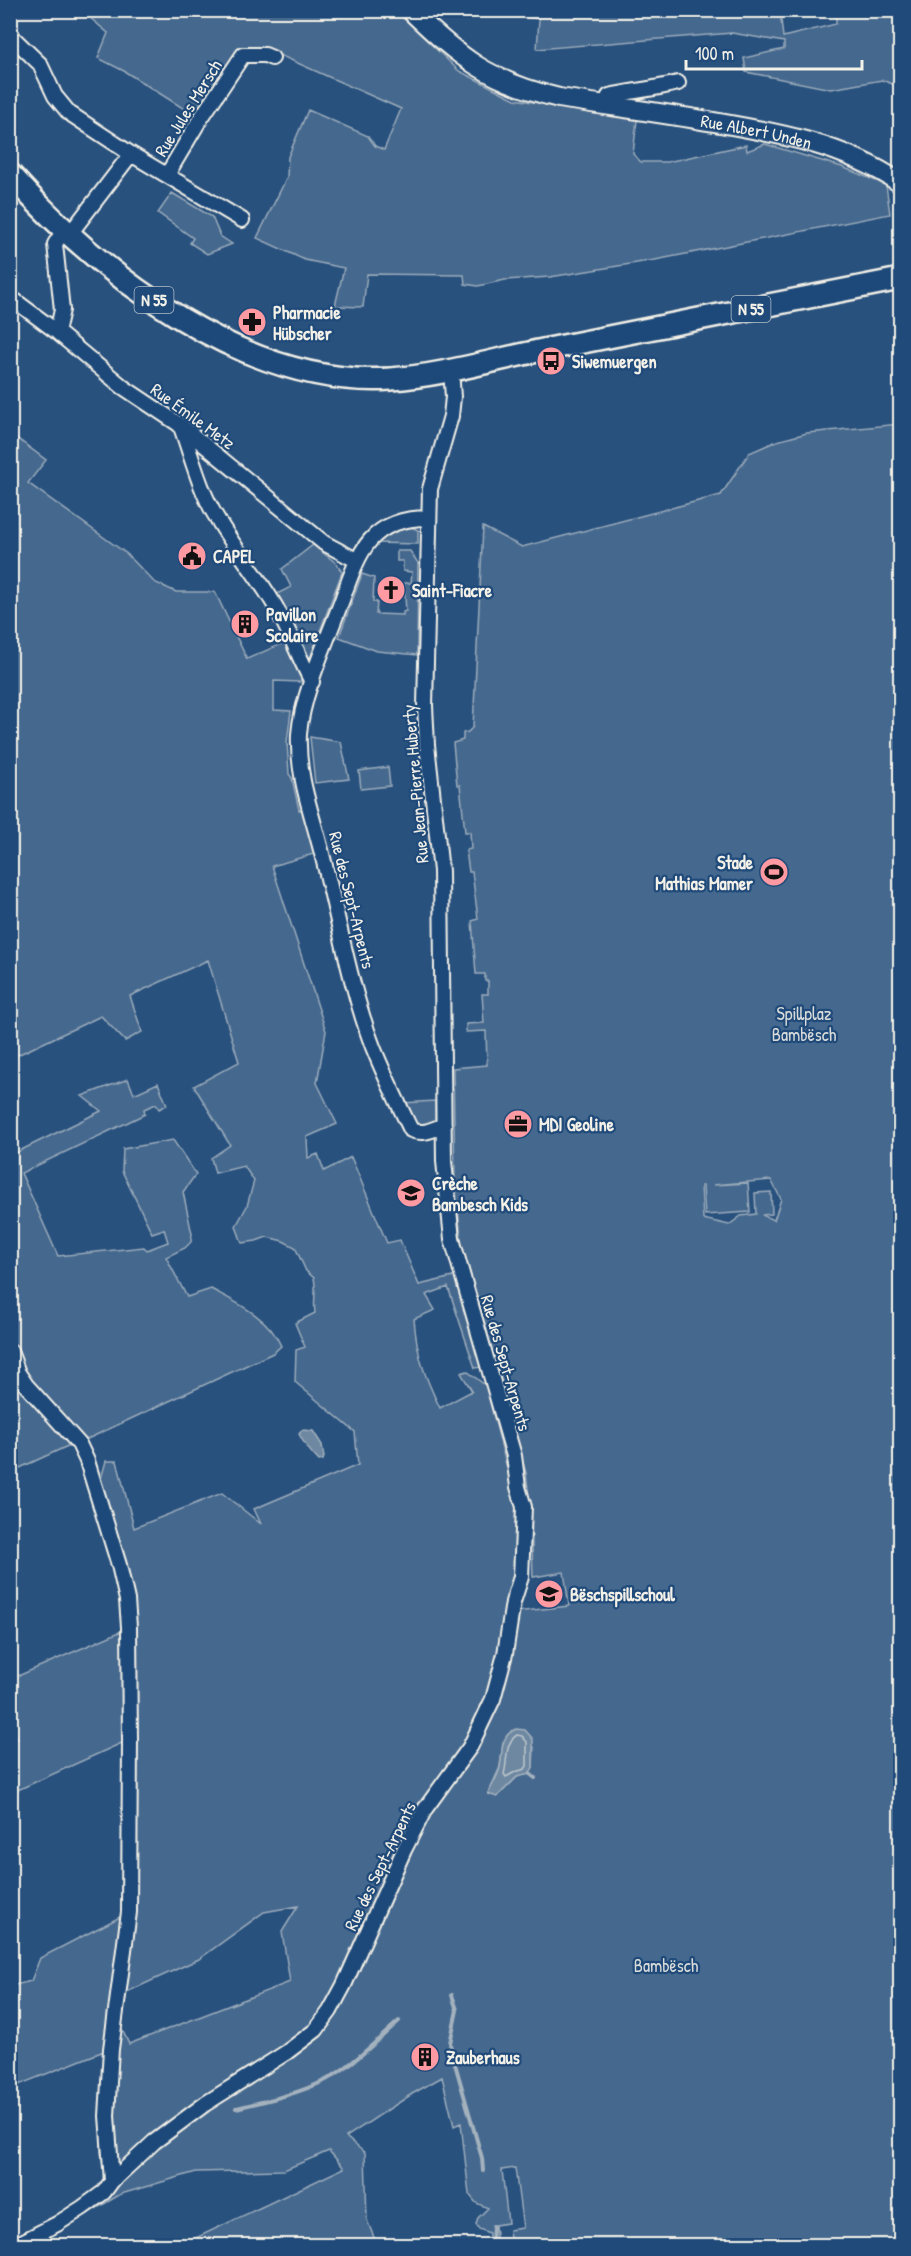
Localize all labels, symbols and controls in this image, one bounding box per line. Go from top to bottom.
scale bar [686,33,862,71]
text: 100 m [695,41,734,66]
street label: Rue Jules Mersch [148,54,228,161]
street label: Rue Albert Unden [699,107,815,155]
road number: N 55 [134,287,174,313]
road number: N 55 [732,296,771,322]
place label: Pharmacie Hübscher [273,300,342,346]
pharmacy icon: Pharmacie Hübscher [236,306,268,338]
bus stop icon: Siwemuergen [535,345,567,377]
place label: Siwemuergen [572,349,657,375]
street label: Rue Émile Metz [146,377,241,455]
public building icon: CAPEL [176,540,208,572]
place label: CAPEL [213,544,255,569]
church icon: Saint-Fiacre [375,574,407,606]
place label: Saint-Fiacre [412,578,493,603]
place label: Pavillon Scolaire [266,602,319,648]
building icon: Pavillon Scolaire [229,608,261,640]
street label: Rue Jean-Pierre Huberty [396,703,434,864]
street label: Rue des Sept-Arpents [323,829,381,971]
place label: Stade Mathias Mamer [655,850,754,896]
sports icon: Stade Mathias Mamer [758,856,790,888]
park label: Spillplaz Bambësch [772,1001,837,1047]
office icon: MDI Geoline [502,1108,534,1140]
place label: MDI Geoline [539,1112,615,1137]
place label: Crèche Bambesch Kids [432,1171,528,1217]
school or university icon: Crèche Bambesch Kids [395,1177,427,1209]
street label: Rue des Sept-Arpents [475,1292,537,1434]
school or university icon: Bëschspillschoul [533,1578,565,1610]
place label: Bëschspillschoul [570,1582,676,1608]
street label: Rue des Sept-Arpents [338,1797,422,1935]
park label: Bambësch [634,1953,699,1978]
building icon: Zauberhaus [409,2041,441,2073]
place label: Zauberhaus [446,2045,520,2070]

